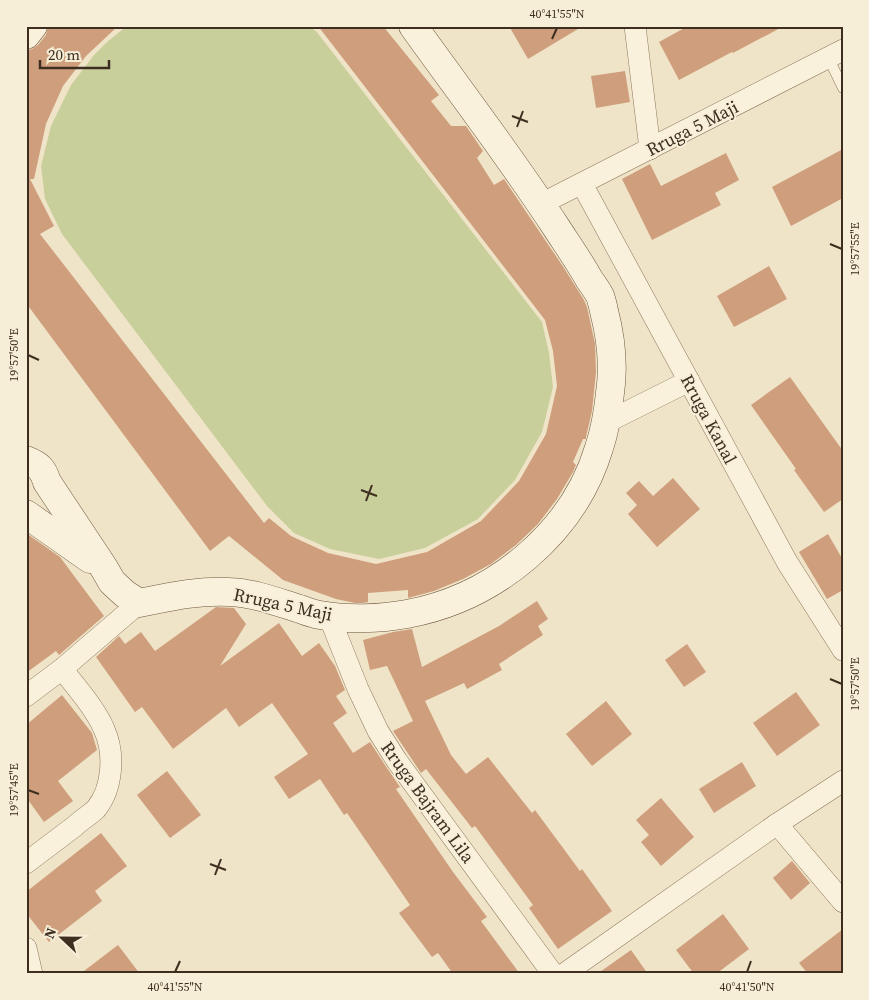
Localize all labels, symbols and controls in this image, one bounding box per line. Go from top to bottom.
text: 40°41'55"N [529,6,585,22]
scale bar [40,38,109,70]
text: 20 m [48,44,80,65]
street label: Rruga 5 Maji [642,94,742,162]
text: 19°57'55"E [847,222,863,276]
text: 19°57'50"E [6,328,22,382]
street label: Rruga Kanal [675,370,743,468]
street label: Rruga 5 Maji [231,581,335,627]
text: 19°57'50"E [847,657,863,711]
street label: Rruga Bajram Lila [375,736,481,869]
text: 19°57'45"E [6,763,22,817]
north arrow [38,912,88,962]
text: N [39,925,61,942]
text: 40°41'55"N [147,979,203,995]
text: 40°41'50"N [719,979,775,995]

